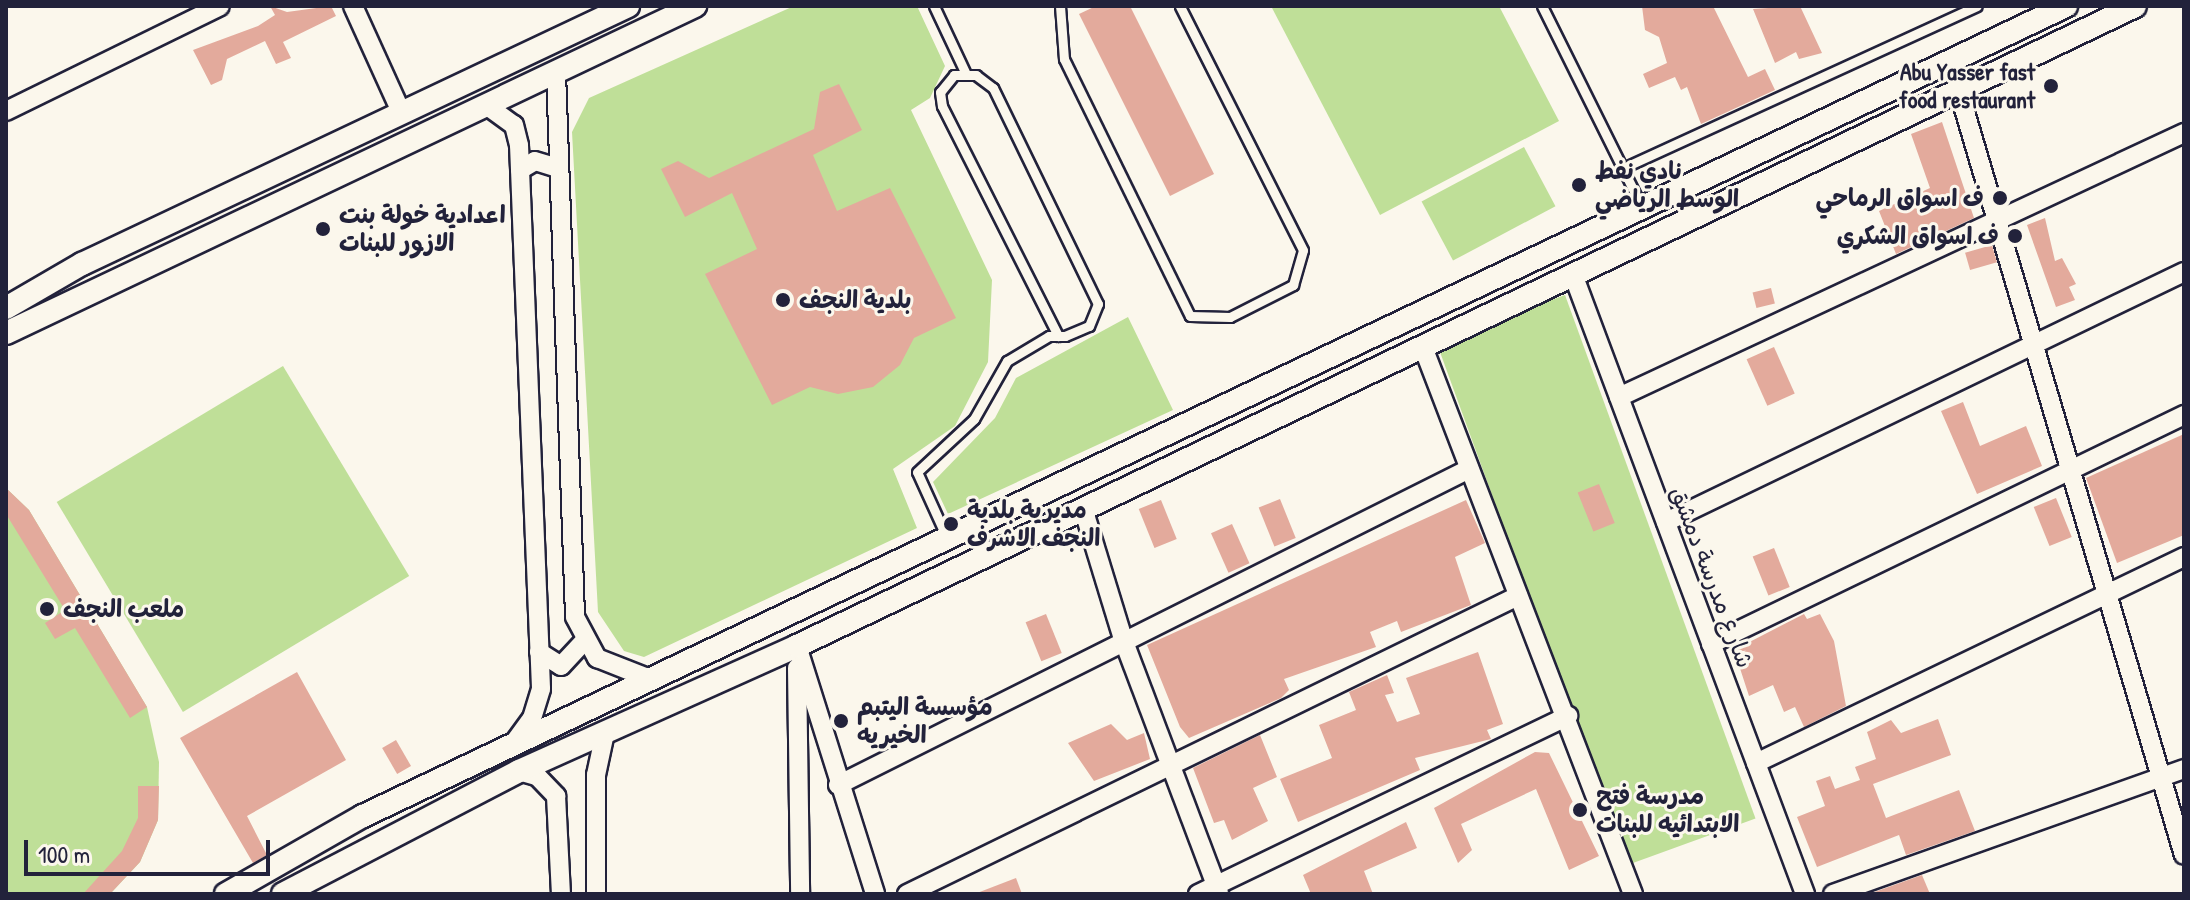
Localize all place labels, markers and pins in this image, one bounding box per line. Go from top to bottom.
place label: Abu Yasser fast food restaurant [1899,58,2035,114]
marker: Abu Yasser fast food restaurant [2042,77,2060,95]
place label: نادي نفط الوسط الرياضي [1595,157,1739,213]
marker: نادي نفط الوسط الرياضي [1570,176,1588,194]
place label: ف اسواق الرماحي [1816,184,1984,212]
marker: ف اسواق الرماحي [1991,189,2009,207]
place label: اعدادية خولة بنت الازور للبنات [339,201,506,257]
marker: اعدادية خولة بنت الازور للبنات [314,220,332,238]
place label: ف اسواق الشكري [1837,222,1999,250]
marker: ف اسواق الشكري [2006,227,2024,245]
place label: بلدية النجف [799,286,911,314]
marker: بلدية النجف [774,291,792,309]
place label: مديرية بلدية النجف الاشرف [967,496,1101,552]
marker: مديرية بلدية النجف الاشرف [942,515,960,533]
place label: ملعب النجف [63,595,184,623]
marker: ملعب النجف [38,600,56,618]
place label: مؤسسة اليتبم الخيريه [857,693,993,749]
marker: مؤسسة اليتبم الخيريه [832,712,850,730]
place label: مدرسة فتح الابتدائيه للبنات [1596,782,1739,838]
marker: مدرسة فتح الابتدائيه للبنات [1571,801,1589,819]

